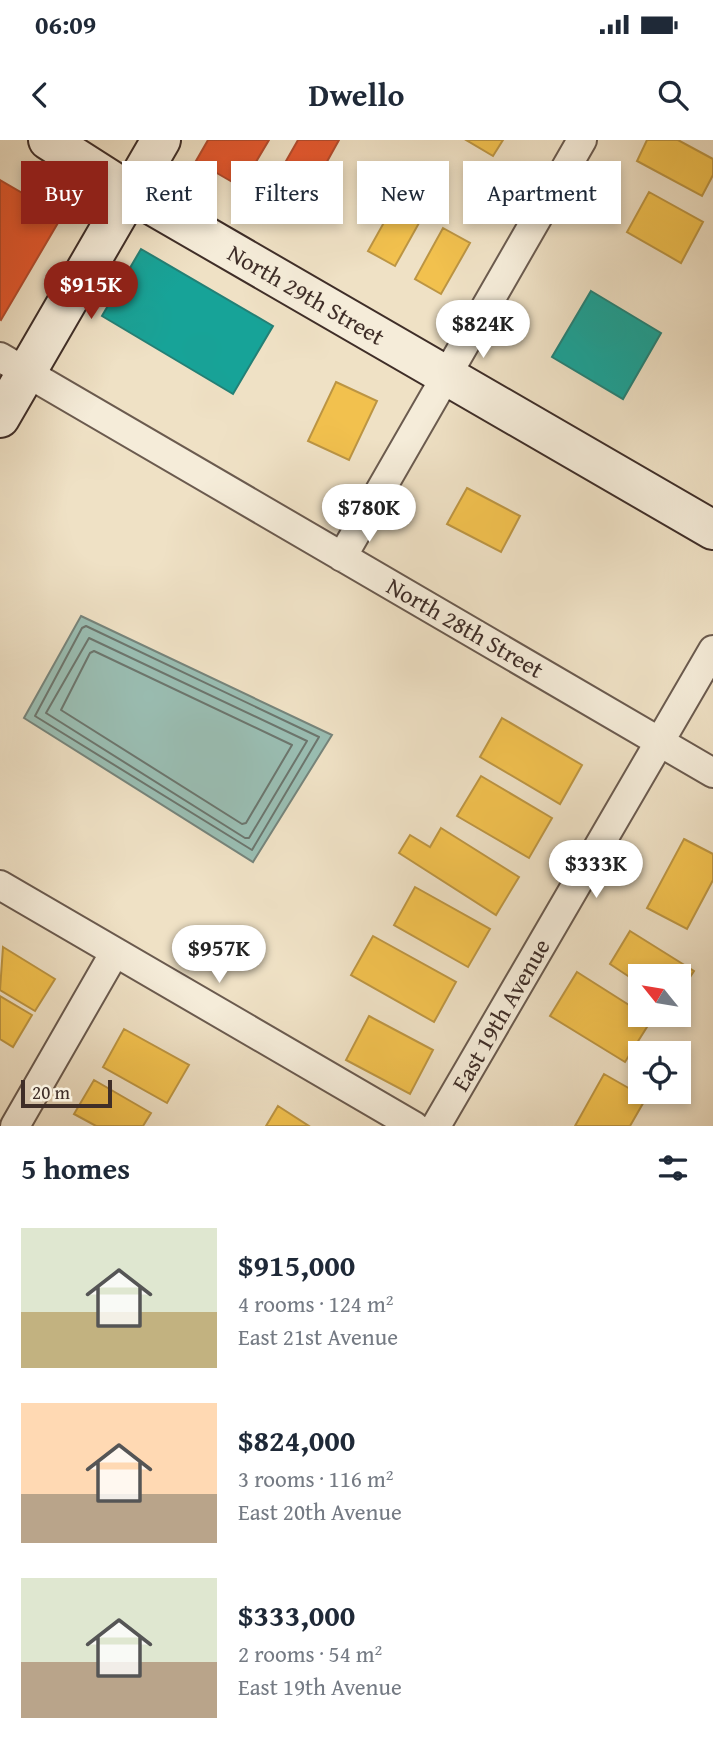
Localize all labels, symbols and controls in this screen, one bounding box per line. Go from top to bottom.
text: 06:09 [35,5,96,44]
text: Dwello [309,71,404,118]
icon: back [21,76,59,114]
icon: search [654,76,692,114]
chip: Buy [21,161,108,224]
chip: Rent [122,161,217,224]
chip: Filters [231,161,343,224]
chip: New [357,161,449,224]
chip: Apartment [463,161,621,224]
street label: North 29th Street [221,235,392,354]
pin: $915K [42,262,140,321]
text: $915K [60,267,122,300]
pin: $824K [434,300,532,360]
text: $824K [452,306,514,339]
pin: $780K [320,484,418,544]
text: $780K [338,490,400,523]
street label: North 28th Street [380,568,551,687]
pin: $333K [547,840,645,900]
text: $333K [565,846,627,879]
pin: $957K [170,926,268,985]
text: $957K [188,931,250,964]
street label: East 19th Avenue [443,932,558,1097]
north arrow [628,964,691,1027]
map controls [628,964,691,1104]
button: locate [628,1041,691,1104]
scale bar [21,1077,112,1109]
text: 20 m [32,1078,70,1106]
text: 5 homes [21,1146,130,1190]
icon: filters [654,1149,692,1187]
text: $915,000 [238,1243,355,1287]
icon: home [77,1256,161,1340]
text: 4 rooms · 124 m² [238,1287,393,1320]
text: East 21st Avenue [238,1320,398,1353]
text: $824,000 [238,1418,355,1462]
icon: home [77,1431,161,1515]
text: 3 rooms · 116 m² [238,1462,393,1495]
text: East 20th Avenue [238,1495,402,1528]
text: $333,000 [238,1593,355,1637]
icon: home [77,1606,161,1690]
text: 2 rooms · 54 m² [238,1637,382,1670]
text: East 19th Avenue [238,1670,402,1703]

